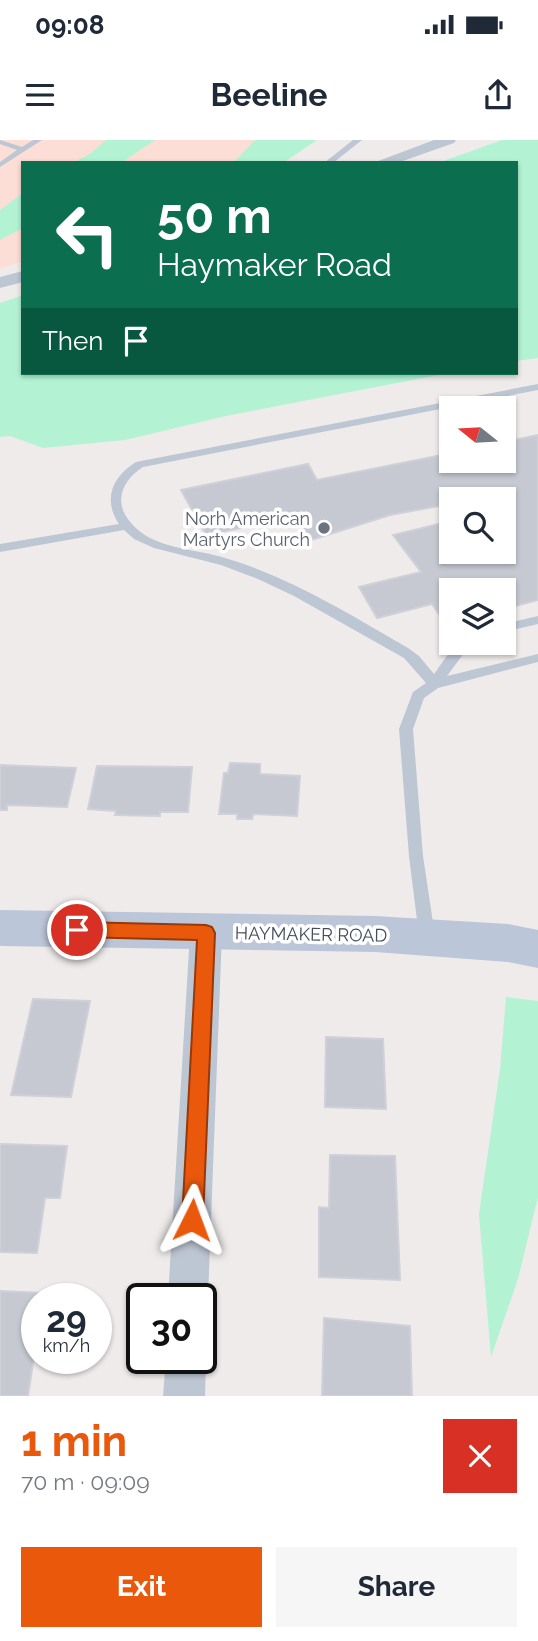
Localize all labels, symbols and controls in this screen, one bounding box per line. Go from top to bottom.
text: 09:08 [35,10,104,40]
icon: menu [21,76,59,114]
text: Beeline [211,76,327,113]
icon: share [479,76,517,114]
text: 50 m [157,187,272,244]
icon: left [42,189,133,280]
text: Haymaker Road [157,246,392,283]
icon: arrive [117,322,155,360]
text: Then [42,326,103,356]
north arrow [439,396,516,472]
map controls [439,396,516,655]
button: search [439,487,516,564]
place label: Norh American Martyrs Church [183,508,310,550]
marker: Norh American Martyrs Church [316,520,332,536]
button: layers [439,578,516,655]
pin [47,900,107,960]
icon: arrive [58,911,96,949]
street label: HAYMAKER ROAD [235,922,388,946]
position arrow [155,1183,229,1257]
speed limit sign: 30 [126,1283,217,1374]
text: 29 [46,1299,87,1340]
text: km/h [43,1335,90,1356]
text: 1 min [21,1417,127,1466]
button: close [443,1419,517,1493]
text: 70 m · 09:09 [21,1468,150,1495]
button: Exit [21,1547,262,1627]
button: Share [276,1547,517,1627]

